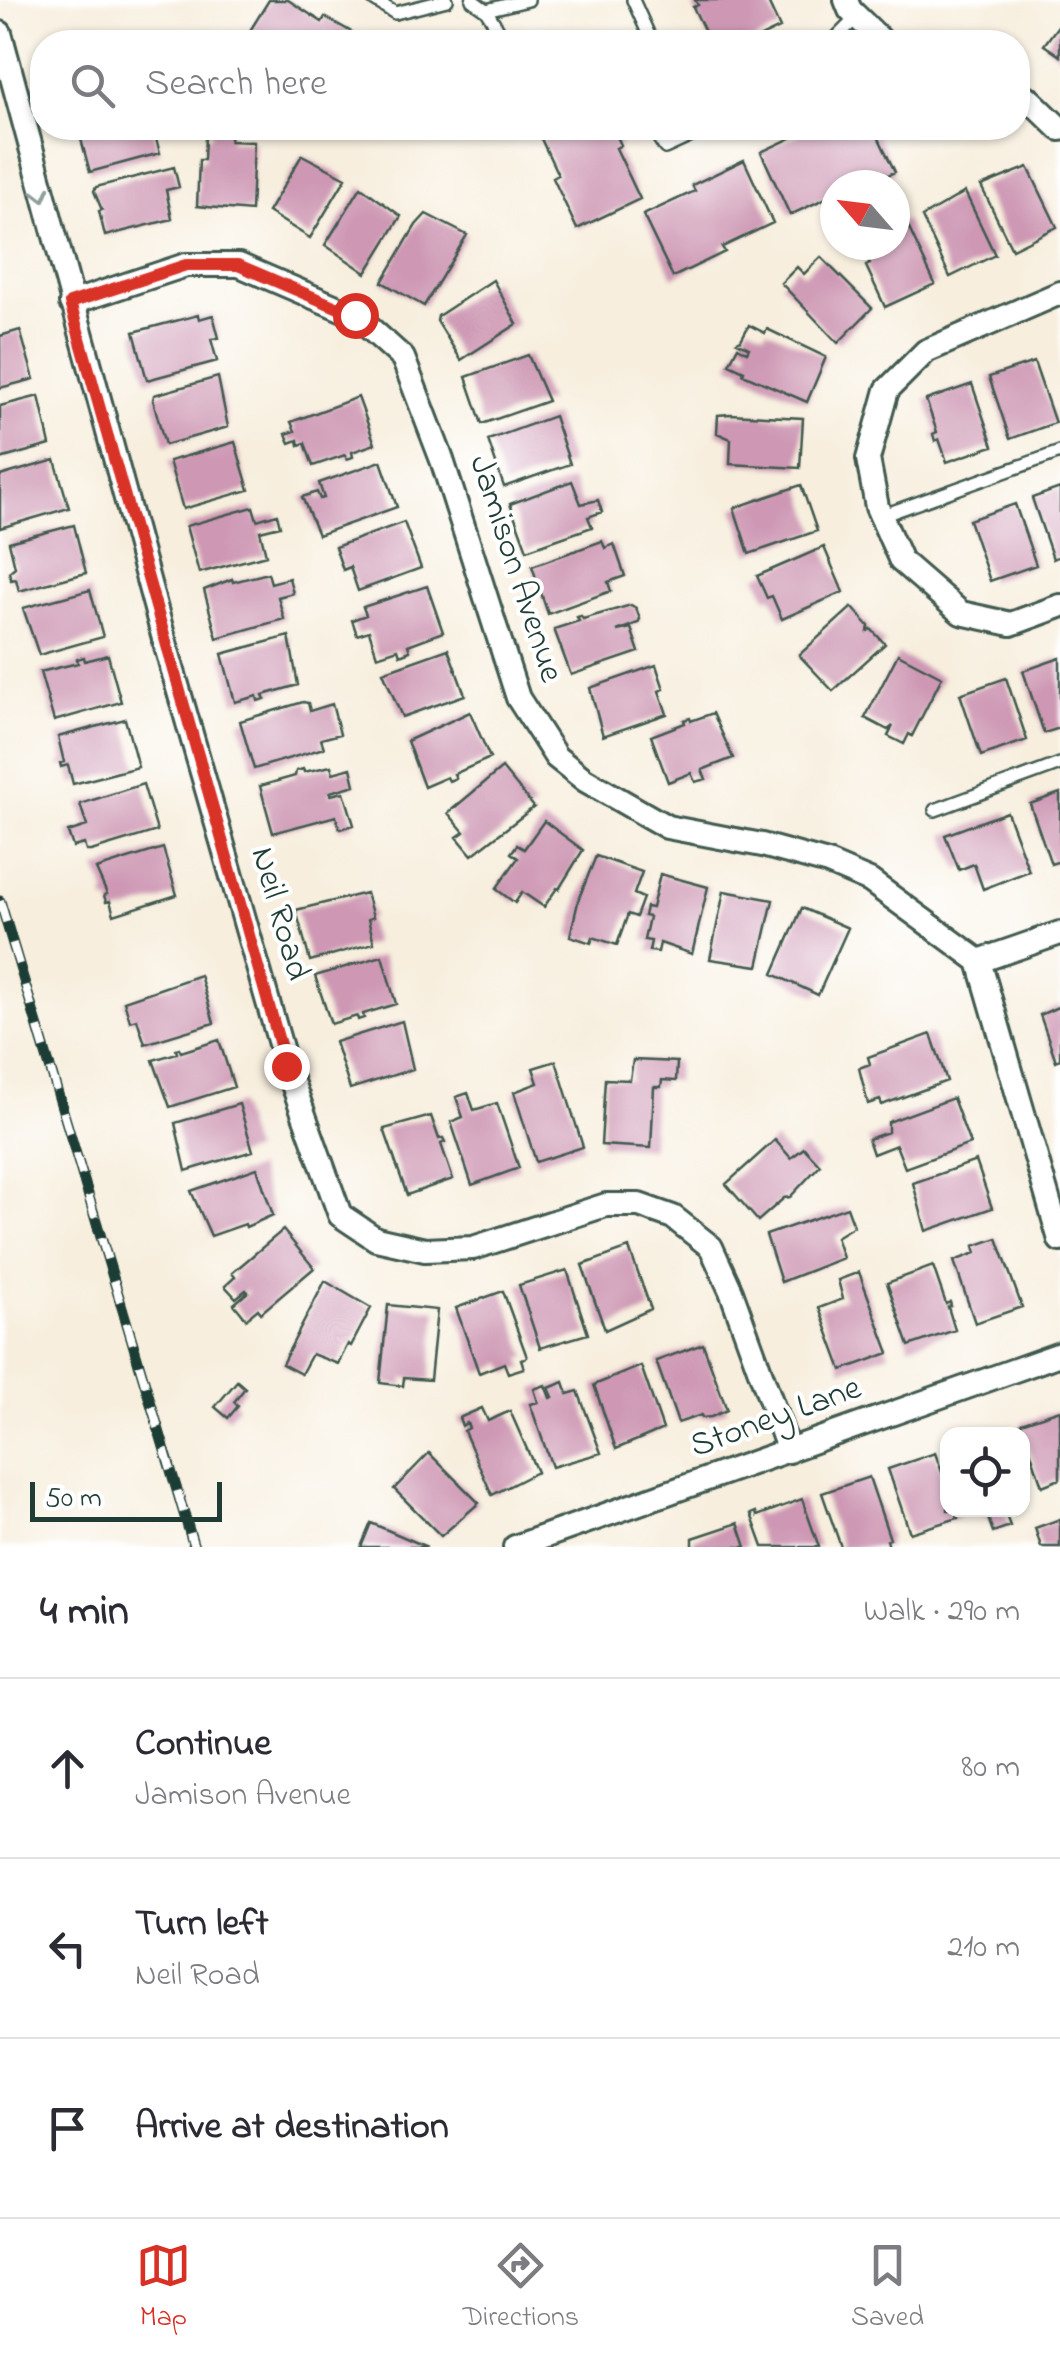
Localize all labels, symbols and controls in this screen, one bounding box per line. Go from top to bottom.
search box [30,30,1030,140]
text: Search here [145,57,327,113]
icon: search [65,58,120,113]
north arrow [820,170,910,260]
one-way arrow [31,186,52,203]
route start [333,293,379,339]
street label: Jamison Avenue [454,449,576,689]
street label: Neil Road [236,841,322,987]
route end [264,1044,310,1090]
street label: Stoney Lane [683,1363,869,1472]
map controls [940,1427,1030,1517]
button: locate [940,1427,1030,1517]
scale bar [30,1477,222,1522]
text: 50 m [45,1479,102,1520]
text: 4 min [40,1582,129,1643]
text: Walk · 290 m [864,1589,1020,1636]
text: Continue [135,1717,271,1773]
icon: ahead [40,1741,95,1796]
text: 80 m [961,1745,1020,1792]
text: Jamison Avenue [135,1773,351,1820]
text: Turn left [135,1897,268,1953]
icon: left [40,1921,95,1976]
text: 210 m [947,1925,1020,1972]
text: Neil Road [135,1953,260,2000]
text: Arrive at destination [135,2100,449,2156]
icon: arrive [40,2101,95,2156]
tab: Map [136,2238,191,2339]
tab: Directions [463,2238,579,2339]
tab: Saved [851,2238,924,2339]

